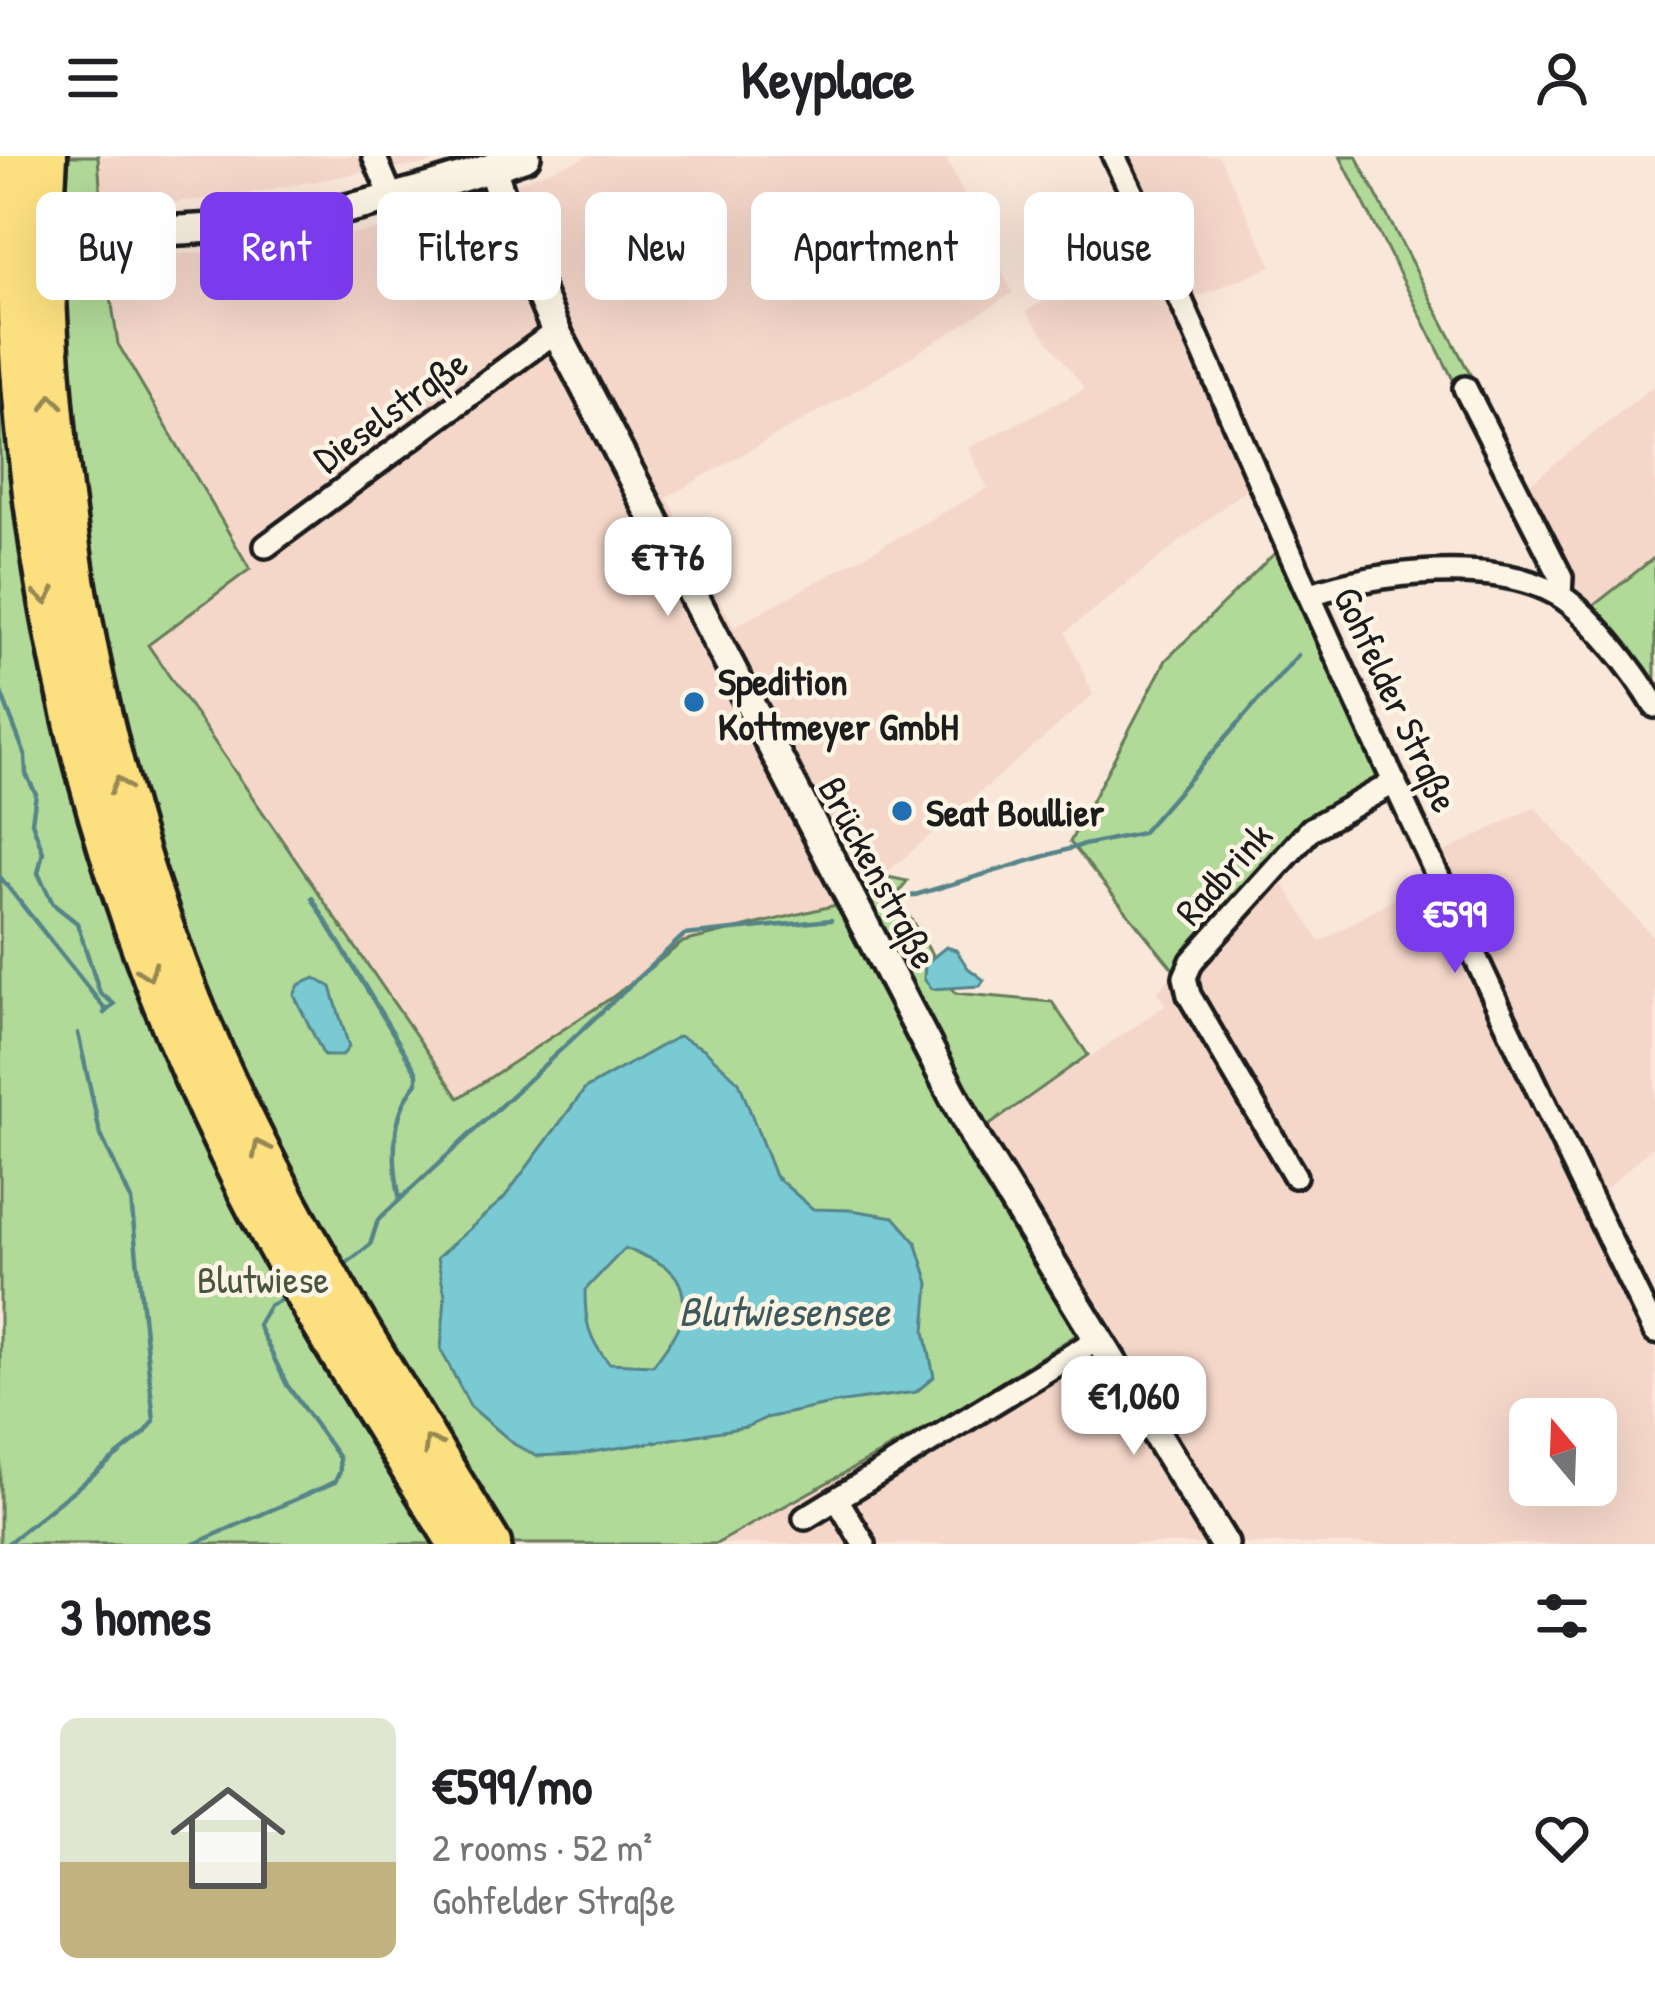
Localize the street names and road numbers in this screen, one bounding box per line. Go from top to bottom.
street label: Dieselstraße [302,336,478,484]
street label: Gohfelder Straße [1322,578,1472,820]
street label: Brückenstraße [806,767,952,977]
street label: Radbrink [1163,810,1283,936]

